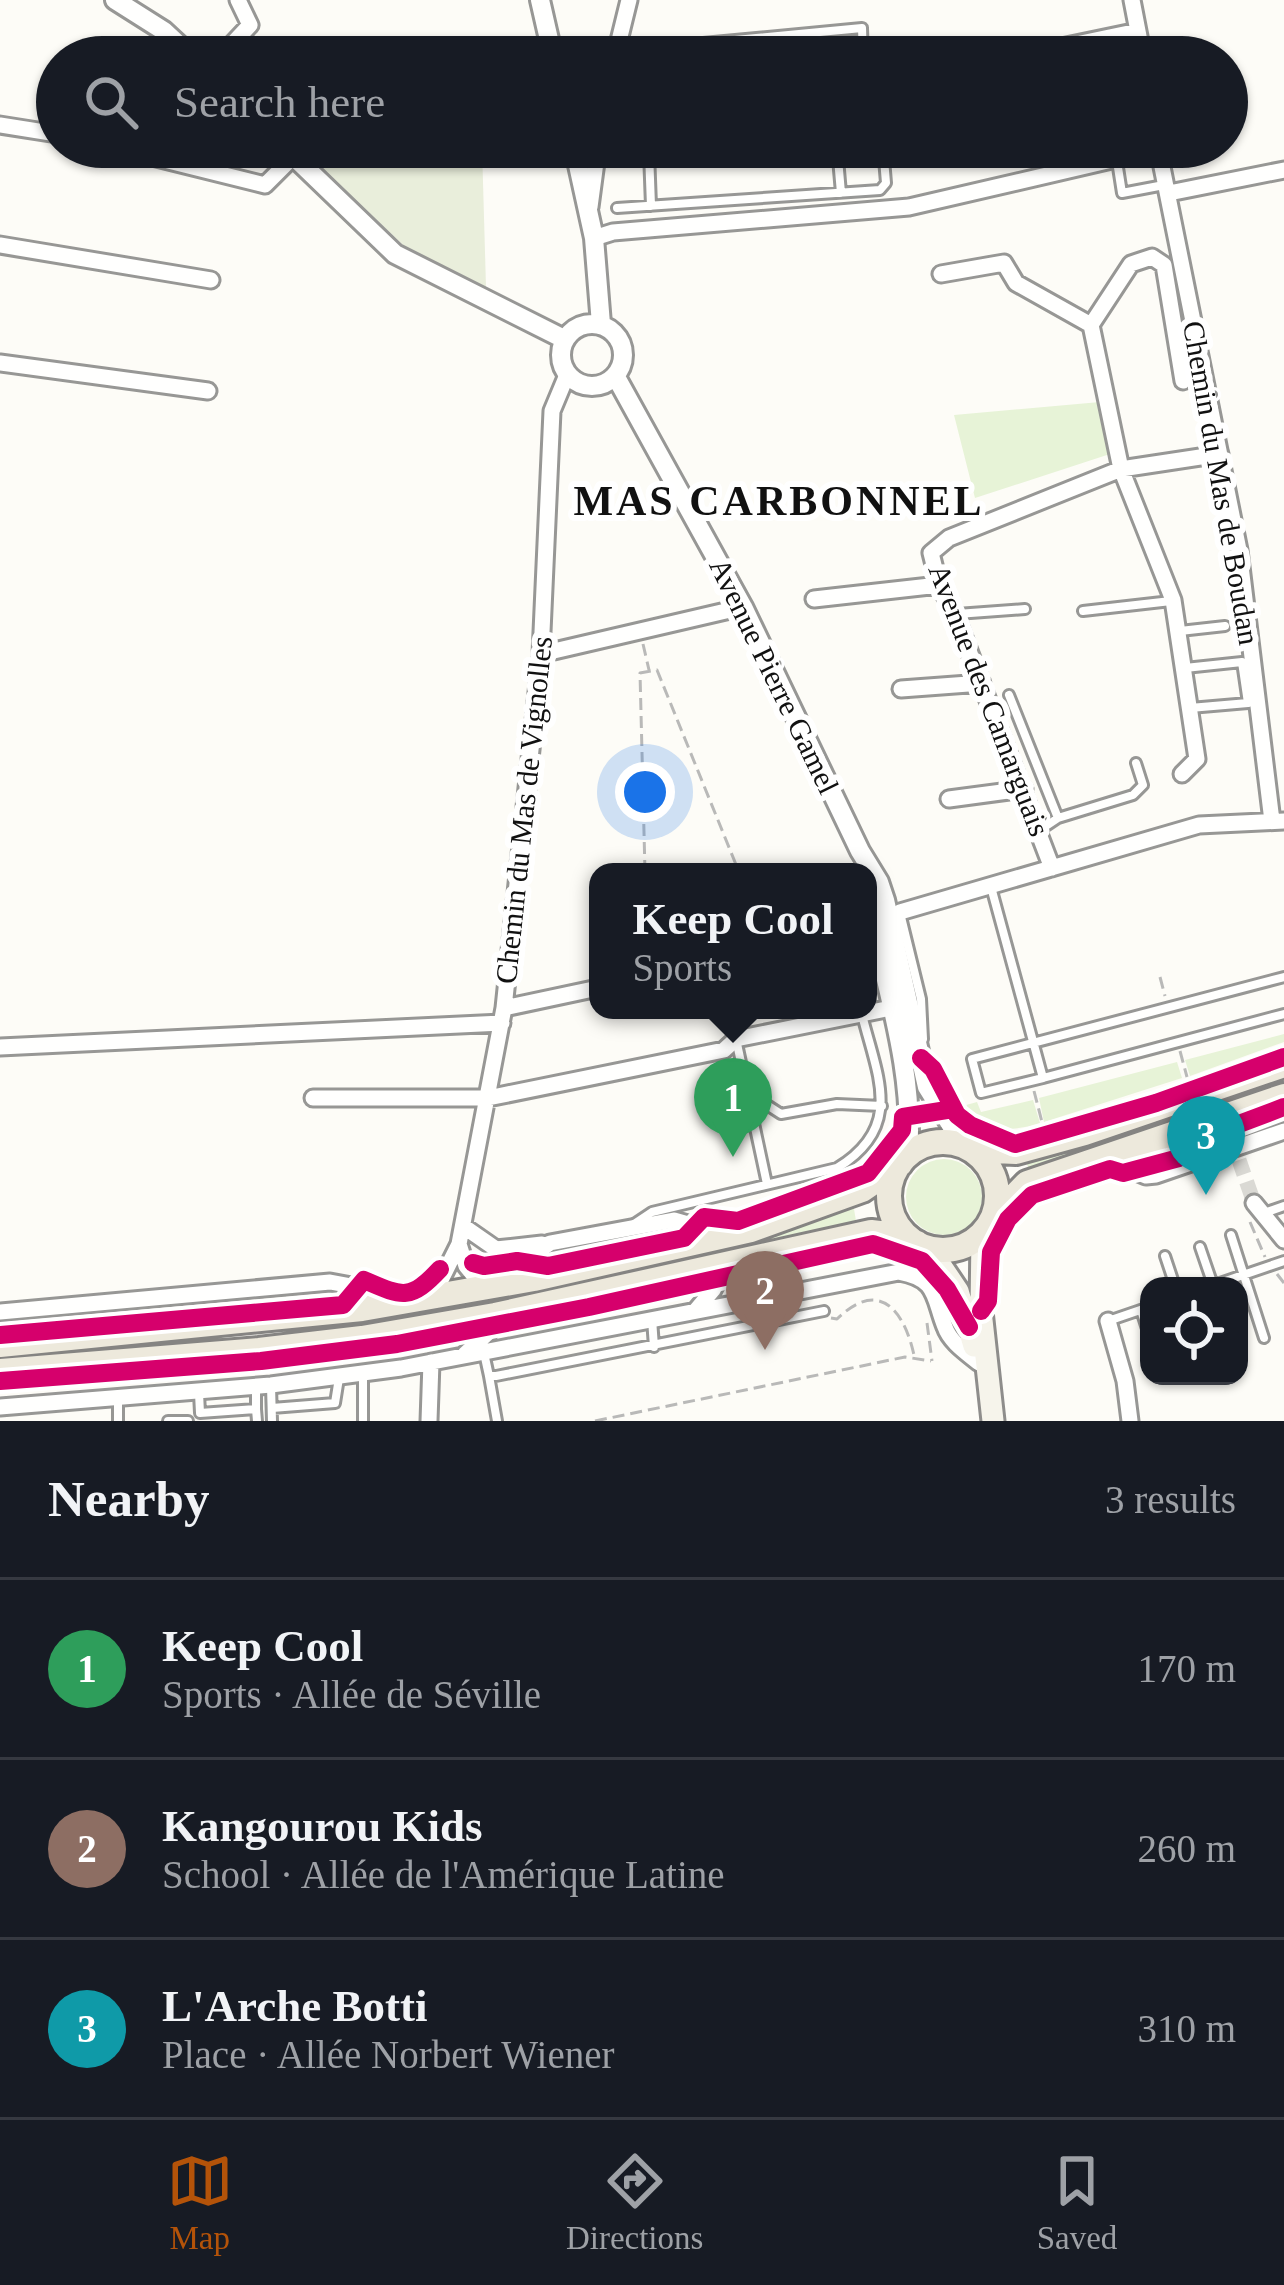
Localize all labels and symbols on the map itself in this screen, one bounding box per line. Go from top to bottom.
street label: Chemin du Mas de Boudan [1177,318,1266,647]
district label: MAS CARBONNEL [573,478,985,524]
street label: Avenue Pierre Gamel [703,553,846,799]
street label: Avenue des Camarguais [922,559,1057,841]
street label: Chemin du Mas de Vignolles [489,635,558,985]
your location [615,762,675,822]
pin: 1 [694,1058,772,1157]
pin: 3 [1167,1096,1245,1195]
pin: 2 [726,1251,804,1350]

